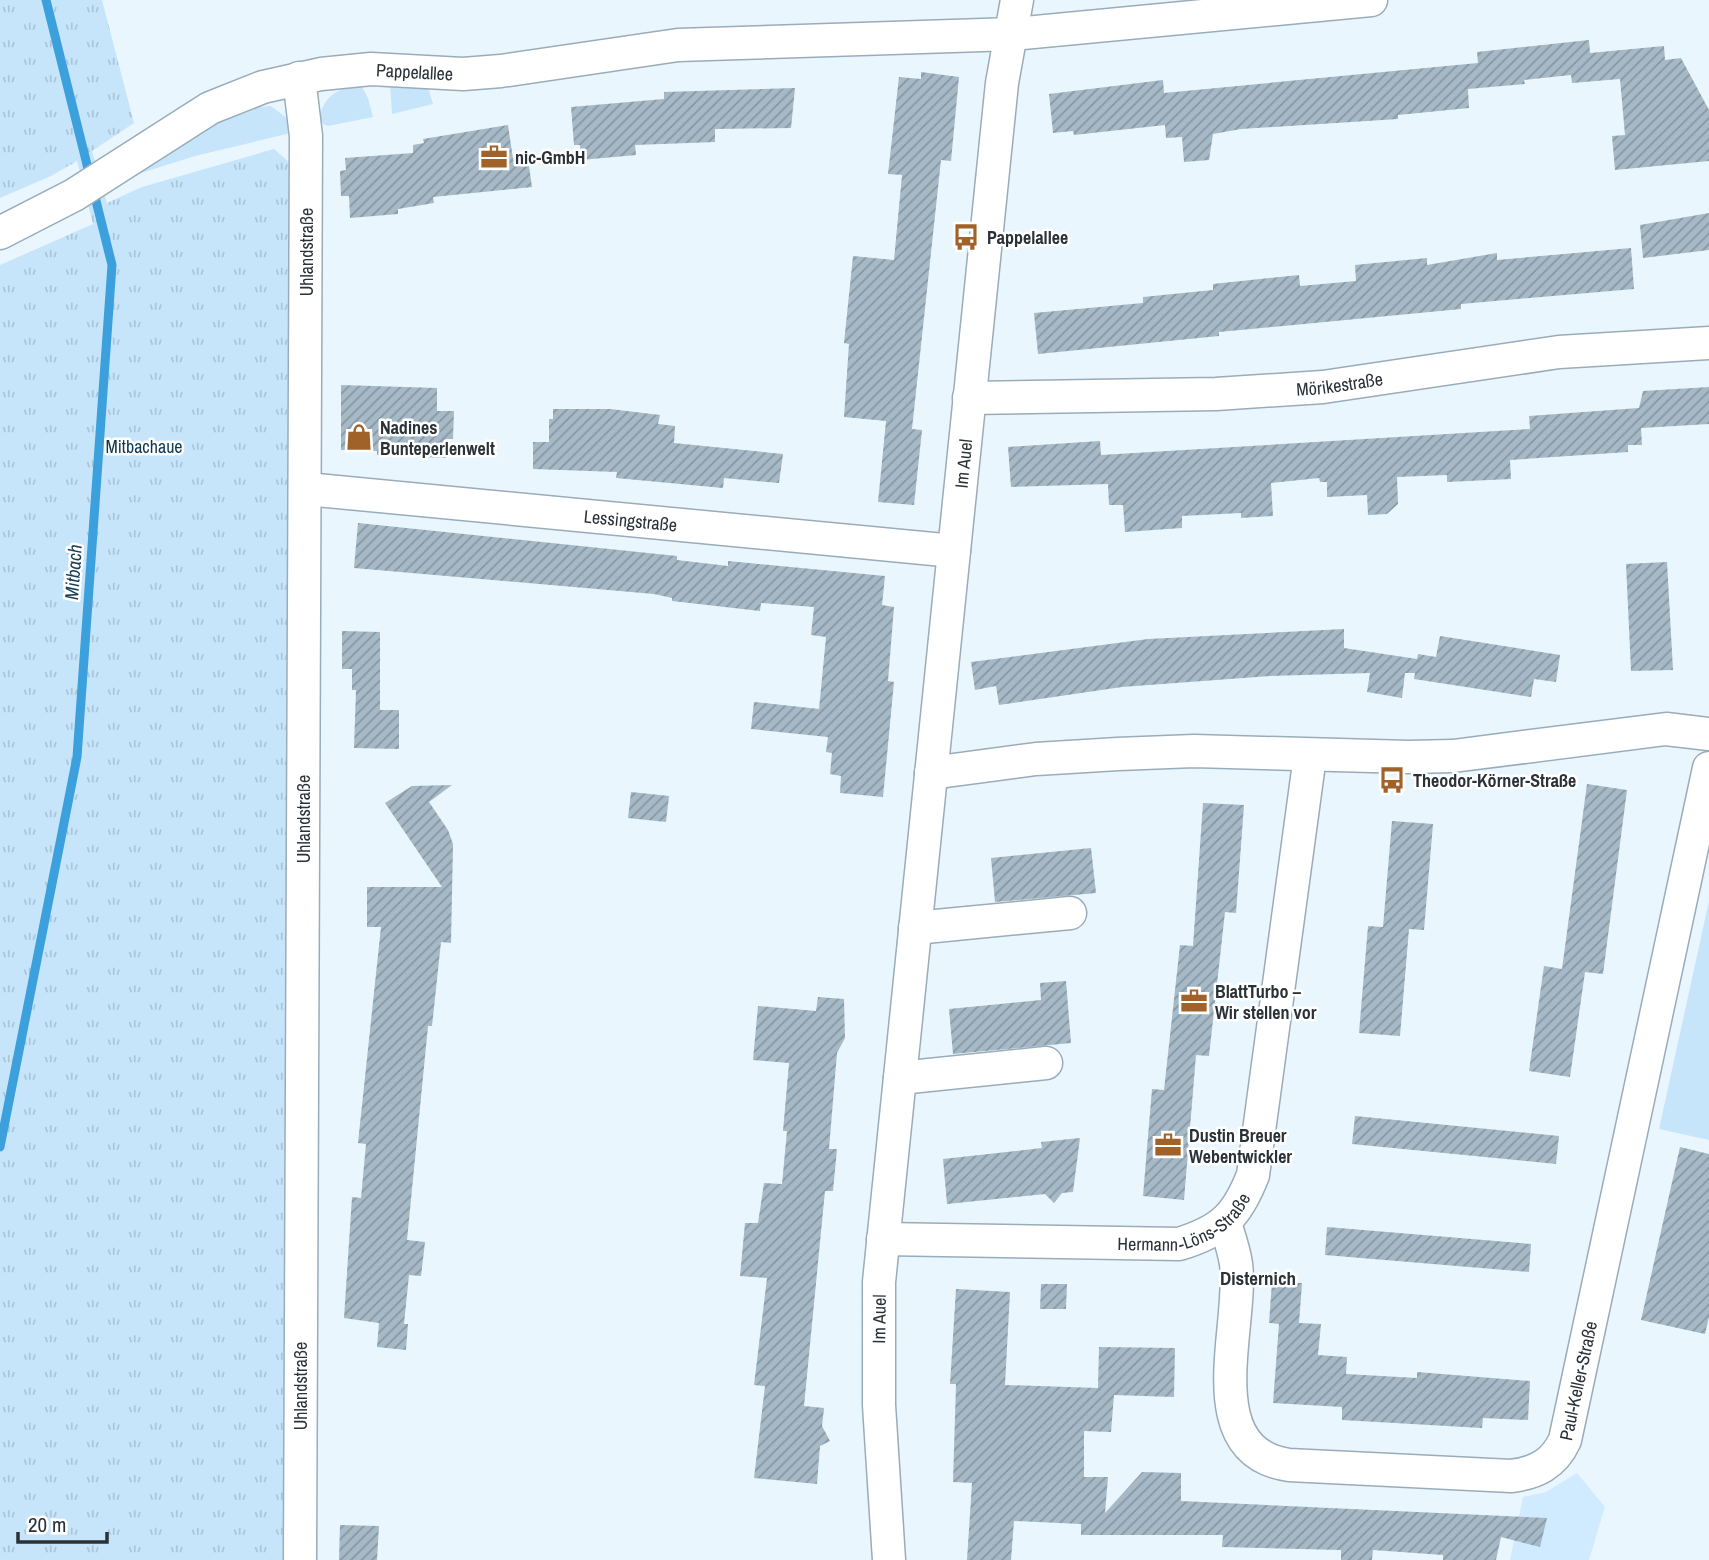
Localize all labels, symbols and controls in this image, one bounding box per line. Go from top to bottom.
street label: Pappelallee [375,57,454,86]
office icon: nic-GmbH [479,142,509,172]
place label: nic-GmbH [515,145,586,170]
street label: Uhlandstraße [294,208,319,296]
bus stop icon: Pappelallee [951,222,981,252]
place label: Pappelallee [987,225,1068,250]
street label: Mörikestraße [1295,366,1384,401]
place label: Nadines Bunteperlenwelt [380,415,495,461]
shop icon: Nadines Bunteperlenwelt [344,422,374,452]
park label: Mitbachaue [105,434,183,459]
street label: Im Auel [948,438,978,489]
street label: Lessingstraße [583,503,678,537]
water label: Mitbach [58,543,88,601]
bus stop icon: Theodor-Körner-Straße [1377,765,1407,795]
place label: Theodor-Körner-Straße [1413,768,1576,793]
street label: Uhlandstraße [291,775,316,863]
place label: BlattTurbo – Wir stellen vor [1215,979,1317,1025]
office icon: BlattTurbo – Wir stellen vor [1179,986,1209,1016]
place label: Dustin Breuer Webentwickler [1189,1123,1292,1169]
office icon: Dustin Breuer Webentwickler [1153,1130,1183,1160]
street label: Hermann-Löns-Straße [1117,1188,1256,1256]
district label: Disternich [1220,1265,1296,1291]
street label: Im Auel [866,1294,892,1344]
street label: Paul-Keller-Straße [1553,1319,1603,1443]
street label: Uhlandstraße [288,1342,313,1430]
scale bar [18,1500,107,1544]
text: 20 m [28,1510,66,1539]

